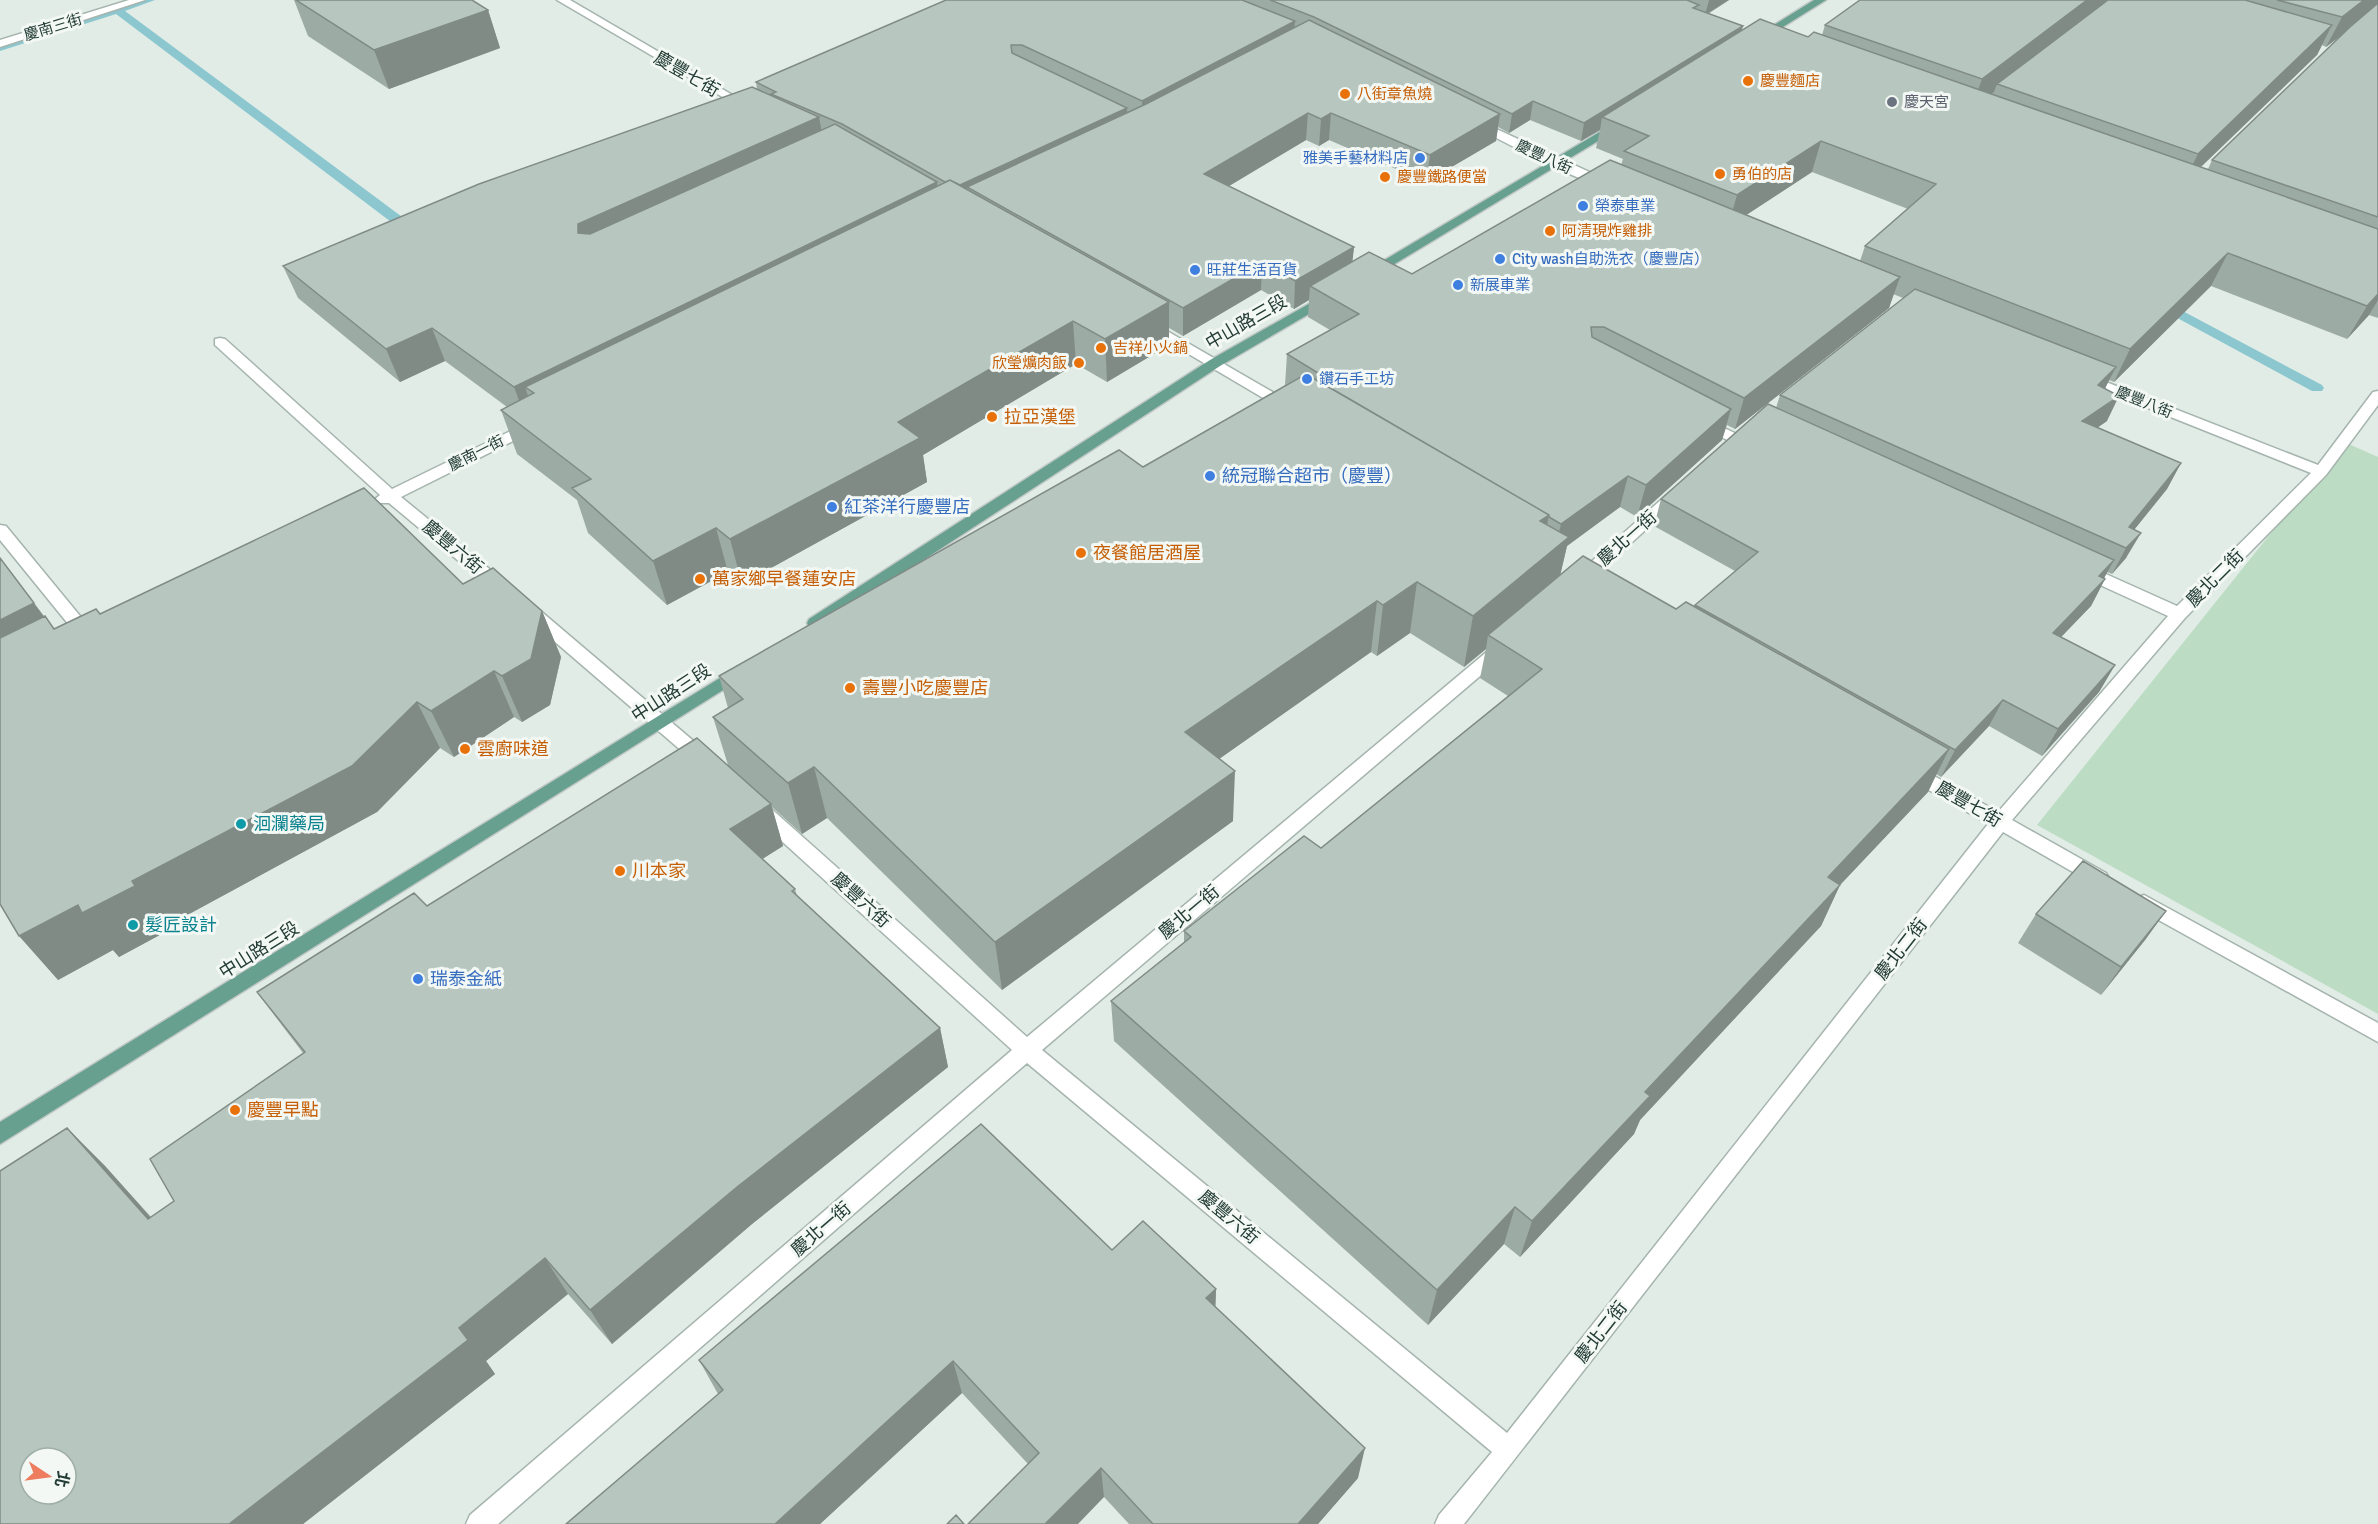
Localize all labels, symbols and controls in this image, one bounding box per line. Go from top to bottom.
street label: 慶南三街 [22,10,84,44]
street label: 慶豐七街 [650,46,724,102]
place label: 慶豐麵店 [1760,72,1820,90]
marker: 慶豐麵店 [1741,74,1755,88]
place label: 八街章魚燒 [1357,85,1432,103]
marker: 八街章魚燒 [1338,87,1352,101]
place label: 慶天宮 [1904,93,1949,111]
marker: 慶天宮 [1885,95,1899,109]
street label: 慶豐八街 [1513,136,1575,178]
place label: 雅美手藝材料店 [1303,149,1408,167]
marker: 雅美手藝材料店 [1413,151,1427,165]
place label: 勇伯的店 [1732,165,1792,183]
marker: 勇伯的店 [1713,167,1727,181]
place label: 慶豐鐵路便當 [1397,168,1487,186]
marker: 慶豐鐵路便當 [1378,170,1392,184]
place label: 榮泰車業 [1595,197,1655,215]
marker: 榮泰車業 [1576,199,1590,213]
place label: 阿清現炸雞排 [1562,222,1652,240]
marker: 阿清現炸雞排 [1543,224,1557,238]
place label: City wash自助洗衣（慶豐店） [1512,250,1709,268]
marker: City wash自助洗衣（慶豐店） [1493,252,1507,266]
place label: 旺莊生活百貨 [1207,261,1297,279]
marker: 旺莊生活百貨 [1188,263,1202,277]
place label: 新展車業 [1470,276,1530,294]
marker: 新展車業 [1451,278,1465,292]
street label: 中山路三段 [1202,290,1290,354]
place label: 吉祥小火鍋 [1113,339,1188,357]
marker: 吉祥小火鍋 [1094,341,1108,355]
place label: 欣瑩爌肉飯 [992,354,1067,372]
marker: 欣瑩爌肉飯 [1072,356,1086,370]
place label: 鑽石手工坊 [1319,370,1394,388]
marker: 鑽石手工坊 [1300,372,1314,386]
street label: 慶豐八街 [2113,382,2175,422]
place label: 拉亞漢堡 [1004,406,1076,428]
marker: 拉亞漢堡 [985,410,999,424]
street label: 慶南一街 [445,431,507,475]
place label: 統冠聯合超市（慶豐） [1222,465,1402,487]
marker: 統冠聯合超市（慶豐） [1203,469,1217,483]
place label: 紅茶洋行慶豐店 [844,496,970,518]
marker: 紅茶洋行慶豐店 [825,500,839,514]
street label: 慶北一街 [1593,506,1661,570]
street label: 慶豐六街 [418,515,488,579]
place label: 夜餐館居酒屋 [1093,542,1201,564]
street label: 慶北二街 [2182,545,2248,611]
marker: 夜餐館居酒屋 [1074,546,1088,560]
place label: 萬家鄉早餐蓮安店 [712,568,856,590]
marker: 萬家鄉早餐蓮安店 [693,572,707,586]
street label: 中山路三段 [627,659,715,727]
place label: 壽豐小吃慶豐店 [862,677,988,699]
marker: 壽豐小吃慶豐店 [843,681,857,695]
place label: 雲廚味道 [477,738,549,760]
marker: 雲廚味道 [458,742,472,756]
street label: 慶豐七街 [1932,776,2006,832]
place label: 洄瀾藥局 [253,813,325,835]
marker: 洄瀾藥局 [234,817,248,831]
place label: 川本家 [632,860,686,882]
marker: 川本家 [613,864,627,878]
street label: 慶豐六街 [827,868,895,932]
street label: 慶北一街 [1154,880,1224,944]
place label: 髮匠設計 [145,914,217,936]
street label: 慶北二街 [1870,914,1932,984]
street label: 中山路三段 [215,917,303,983]
marker: 髮匠設計 [126,918,140,932]
place label: 瑞泰金紙 [430,968,502,990]
marker: 瑞泰金紙 [411,972,425,986]
place label: 慶豐早點 [247,1099,319,1121]
marker: 慶豐早點 [228,1103,242,1117]
street label: 慶豐六街 [1194,1185,1264,1249]
street label: 慶北一街 [787,1197,855,1261]
street label: 慶北二街 [1570,1297,1632,1367]
north arrow [18,1446,78,1506]
text: 北 [50,1469,73,1489]

